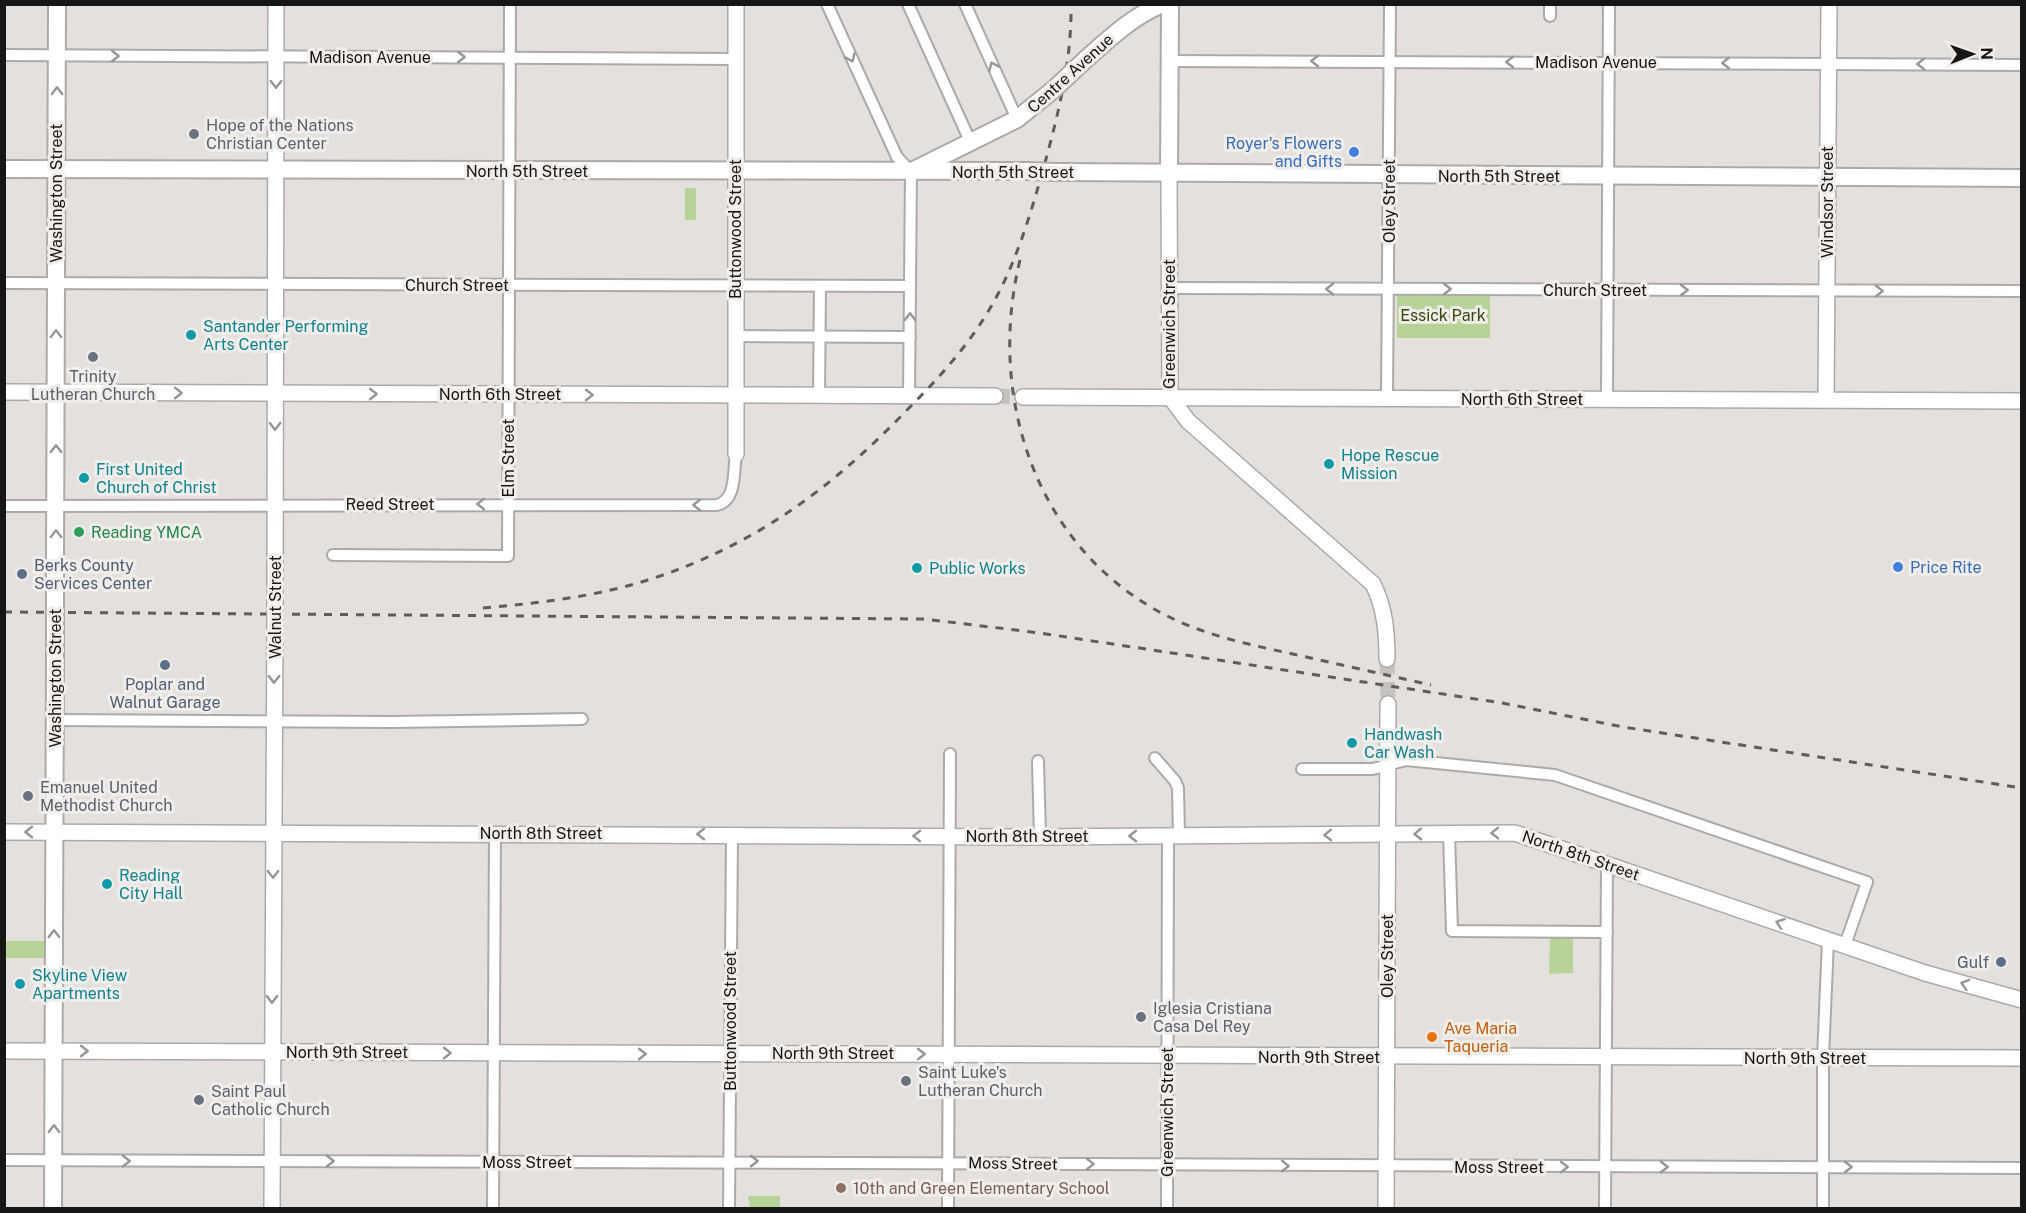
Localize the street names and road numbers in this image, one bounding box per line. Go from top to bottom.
street label: Centre Avenue [1023,30,1117,117]
street label: Madison Avenue [309,48,431,67]
street label: Madison Avenue [1535,53,1657,72]
street label: Washington Street [47,124,66,262]
street label: Windsor Street [1818,146,1837,258]
street label: Buttonwood Street [726,159,745,299]
street label: Oley Street [1380,159,1399,243]
street label: North 5th Street [466,162,588,181]
street label: North 5th Street [952,163,1074,182]
street label: North 5th Street [1438,167,1560,186]
street label: Greenwich Street [1160,259,1179,389]
street label: Church Street [405,276,509,295]
street label: Church Street [1543,281,1647,300]
street label: North 6th Street [439,385,561,404]
street label: North 6th Street [1461,390,1583,409]
street label: Elm Street [499,419,518,497]
street label: Reed Street [346,495,434,514]
street label: Walnut Street [266,555,285,659]
street label: Washington Street [46,609,65,747]
street label: North 8th Street [480,824,602,843]
street label: North 8th Street [966,827,1088,846]
street label: North 8th Street [1520,827,1642,884]
street label: Oley Street [1378,914,1397,998]
street label: Buttonwood Street [721,951,740,1091]
street label: North 9th Street [286,1043,408,1062]
street label: North 9th Street [772,1044,894,1063]
street label: Greenwich Street [1158,1047,1177,1177]
street label: North 9th Street [1258,1048,1380,1067]
street label: North 9th Street [1744,1049,1866,1068]
street label: Moss Street [482,1153,572,1172]
street label: Moss Street [968,1153,1058,1174]
street label: Moss Street [1454,1158,1544,1177]

